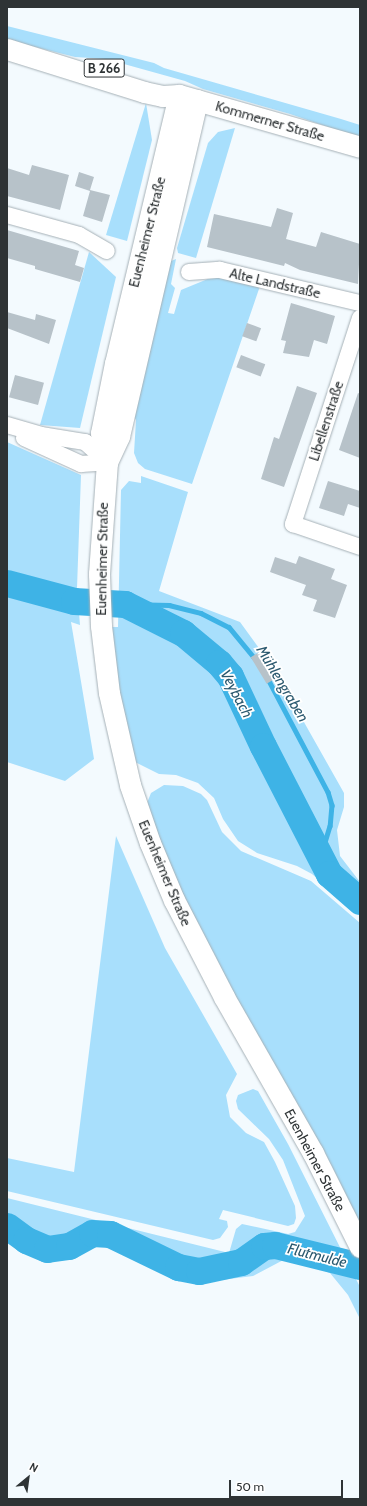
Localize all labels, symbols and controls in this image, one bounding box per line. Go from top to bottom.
road number: B 266 [83,57,125,79]
street label: Kommerner Straße [213,97,327,145]
street label: Euenheimer Straße [125,175,169,289]
street label: Alte Landstraße [228,264,322,302]
street label: Libellenstraße [305,379,347,463]
street label: Euenheimer Straße [93,502,111,616]
water label: Mühlengraben [252,642,312,726]
water label: Veybach [216,667,256,721]
street label: Euenheimer Straße [135,817,195,929]
street label: Euenheimer Straße [281,1106,349,1214]
water label: Flutmulde [286,1240,348,1272]
north arrow [8,1458,48,1498]
text: N [27,1459,41,1476]
scale bar [231,1472,345,1498]
text: 50 m [236,1479,264,1494]

